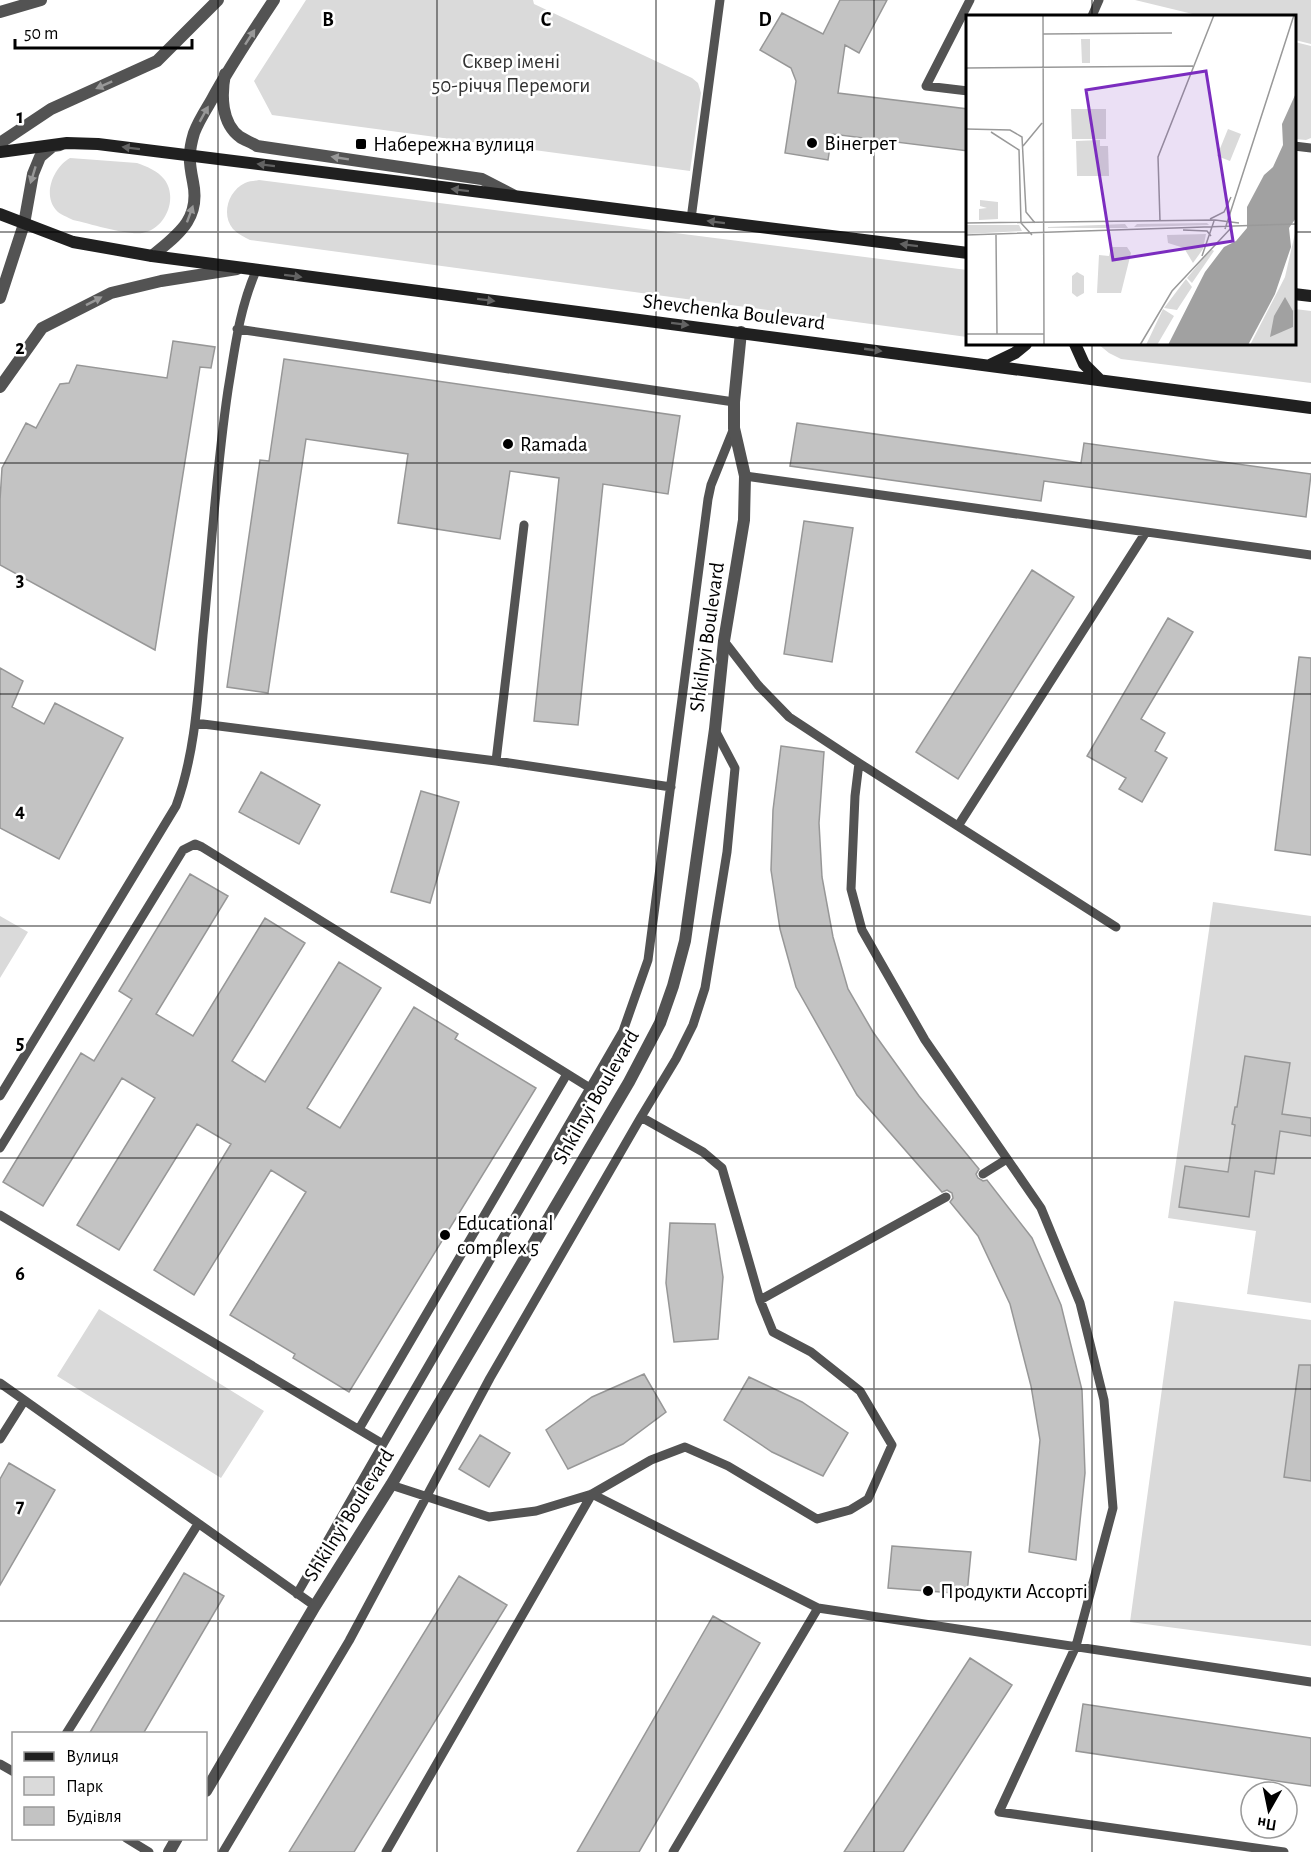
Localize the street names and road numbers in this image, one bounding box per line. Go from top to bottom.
street label: Shevchenka Boulevard [642,290,826,334]
street label: Shkilnyi Boulevard [686,561,728,713]
street label: Shkilnyi Boulevard [549,1026,643,1168]
street label: Shkilnyi Boulevard [300,1445,398,1585]

